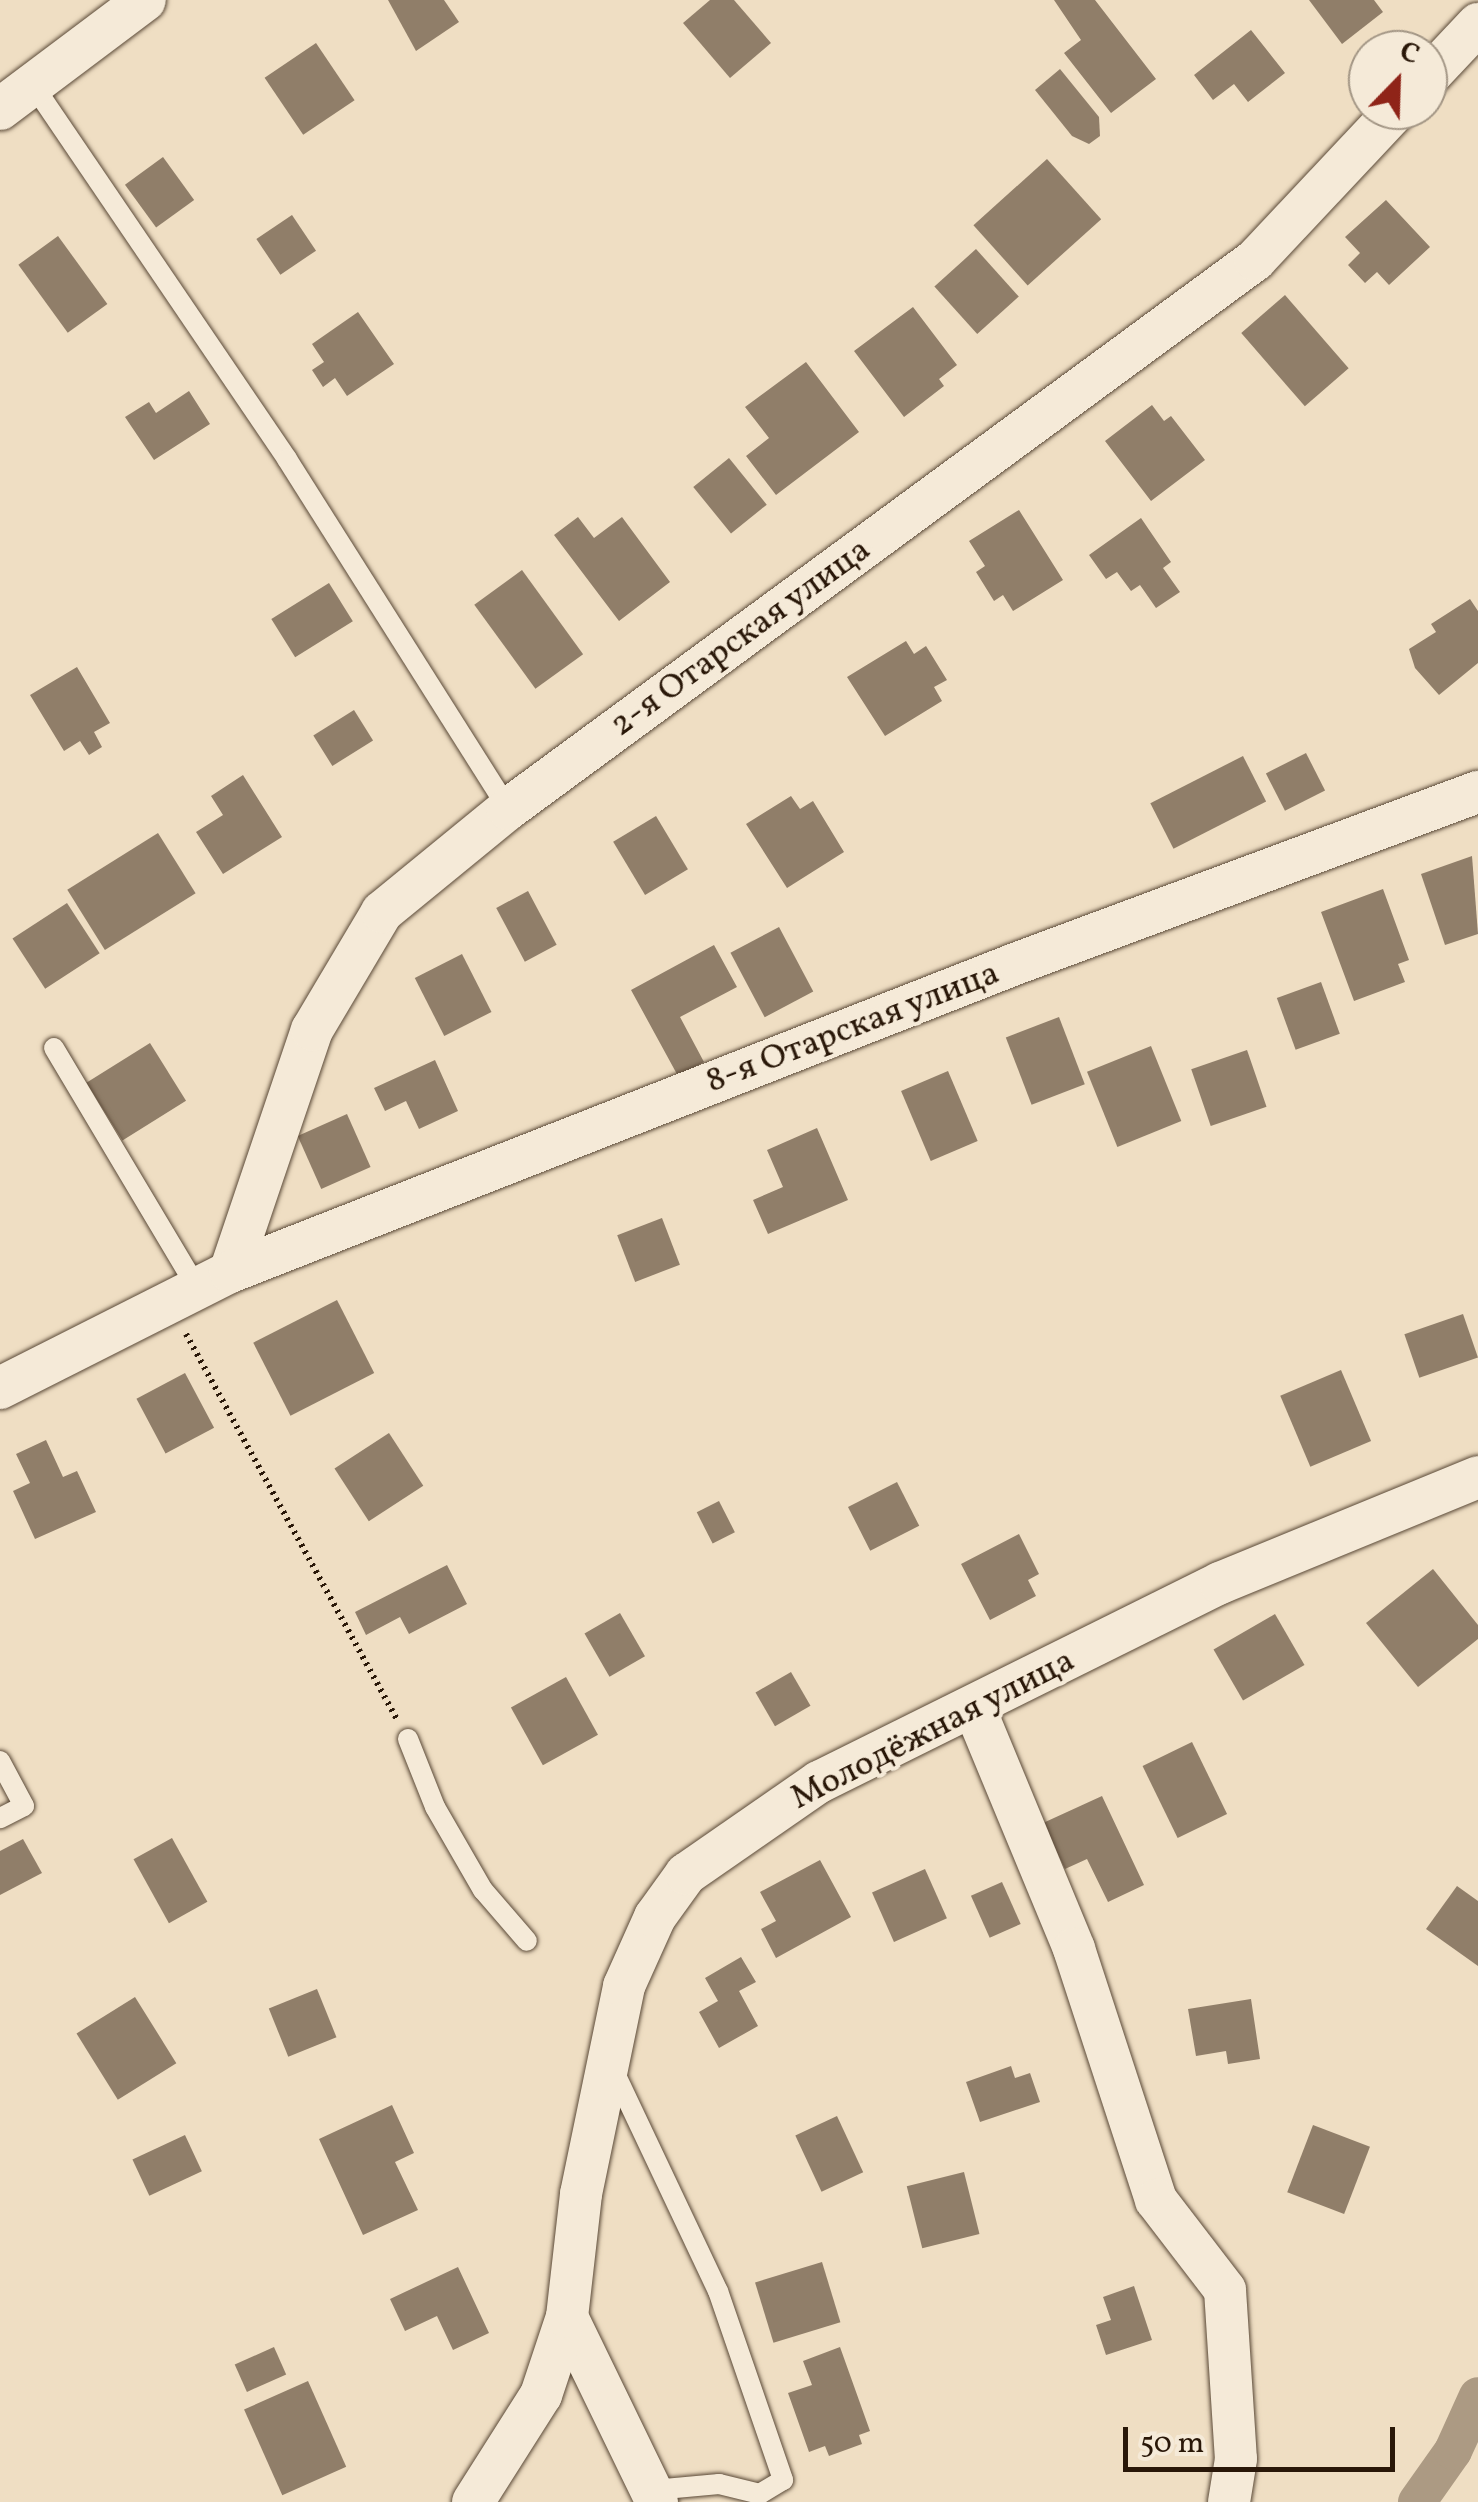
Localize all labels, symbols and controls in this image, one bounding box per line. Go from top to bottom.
north arrow [1348,30,1448,130]
text: С [1393,32,1425,75]
street label: 2-я Отарская улица [602,529,880,747]
street label: 8-я Отарская улица [700,953,1006,1103]
street label: Молодёжная улица [784,1640,1082,1820]
scale bar [1128,2407,1400,2469]
text: 50 m [1140,2423,1204,2465]

